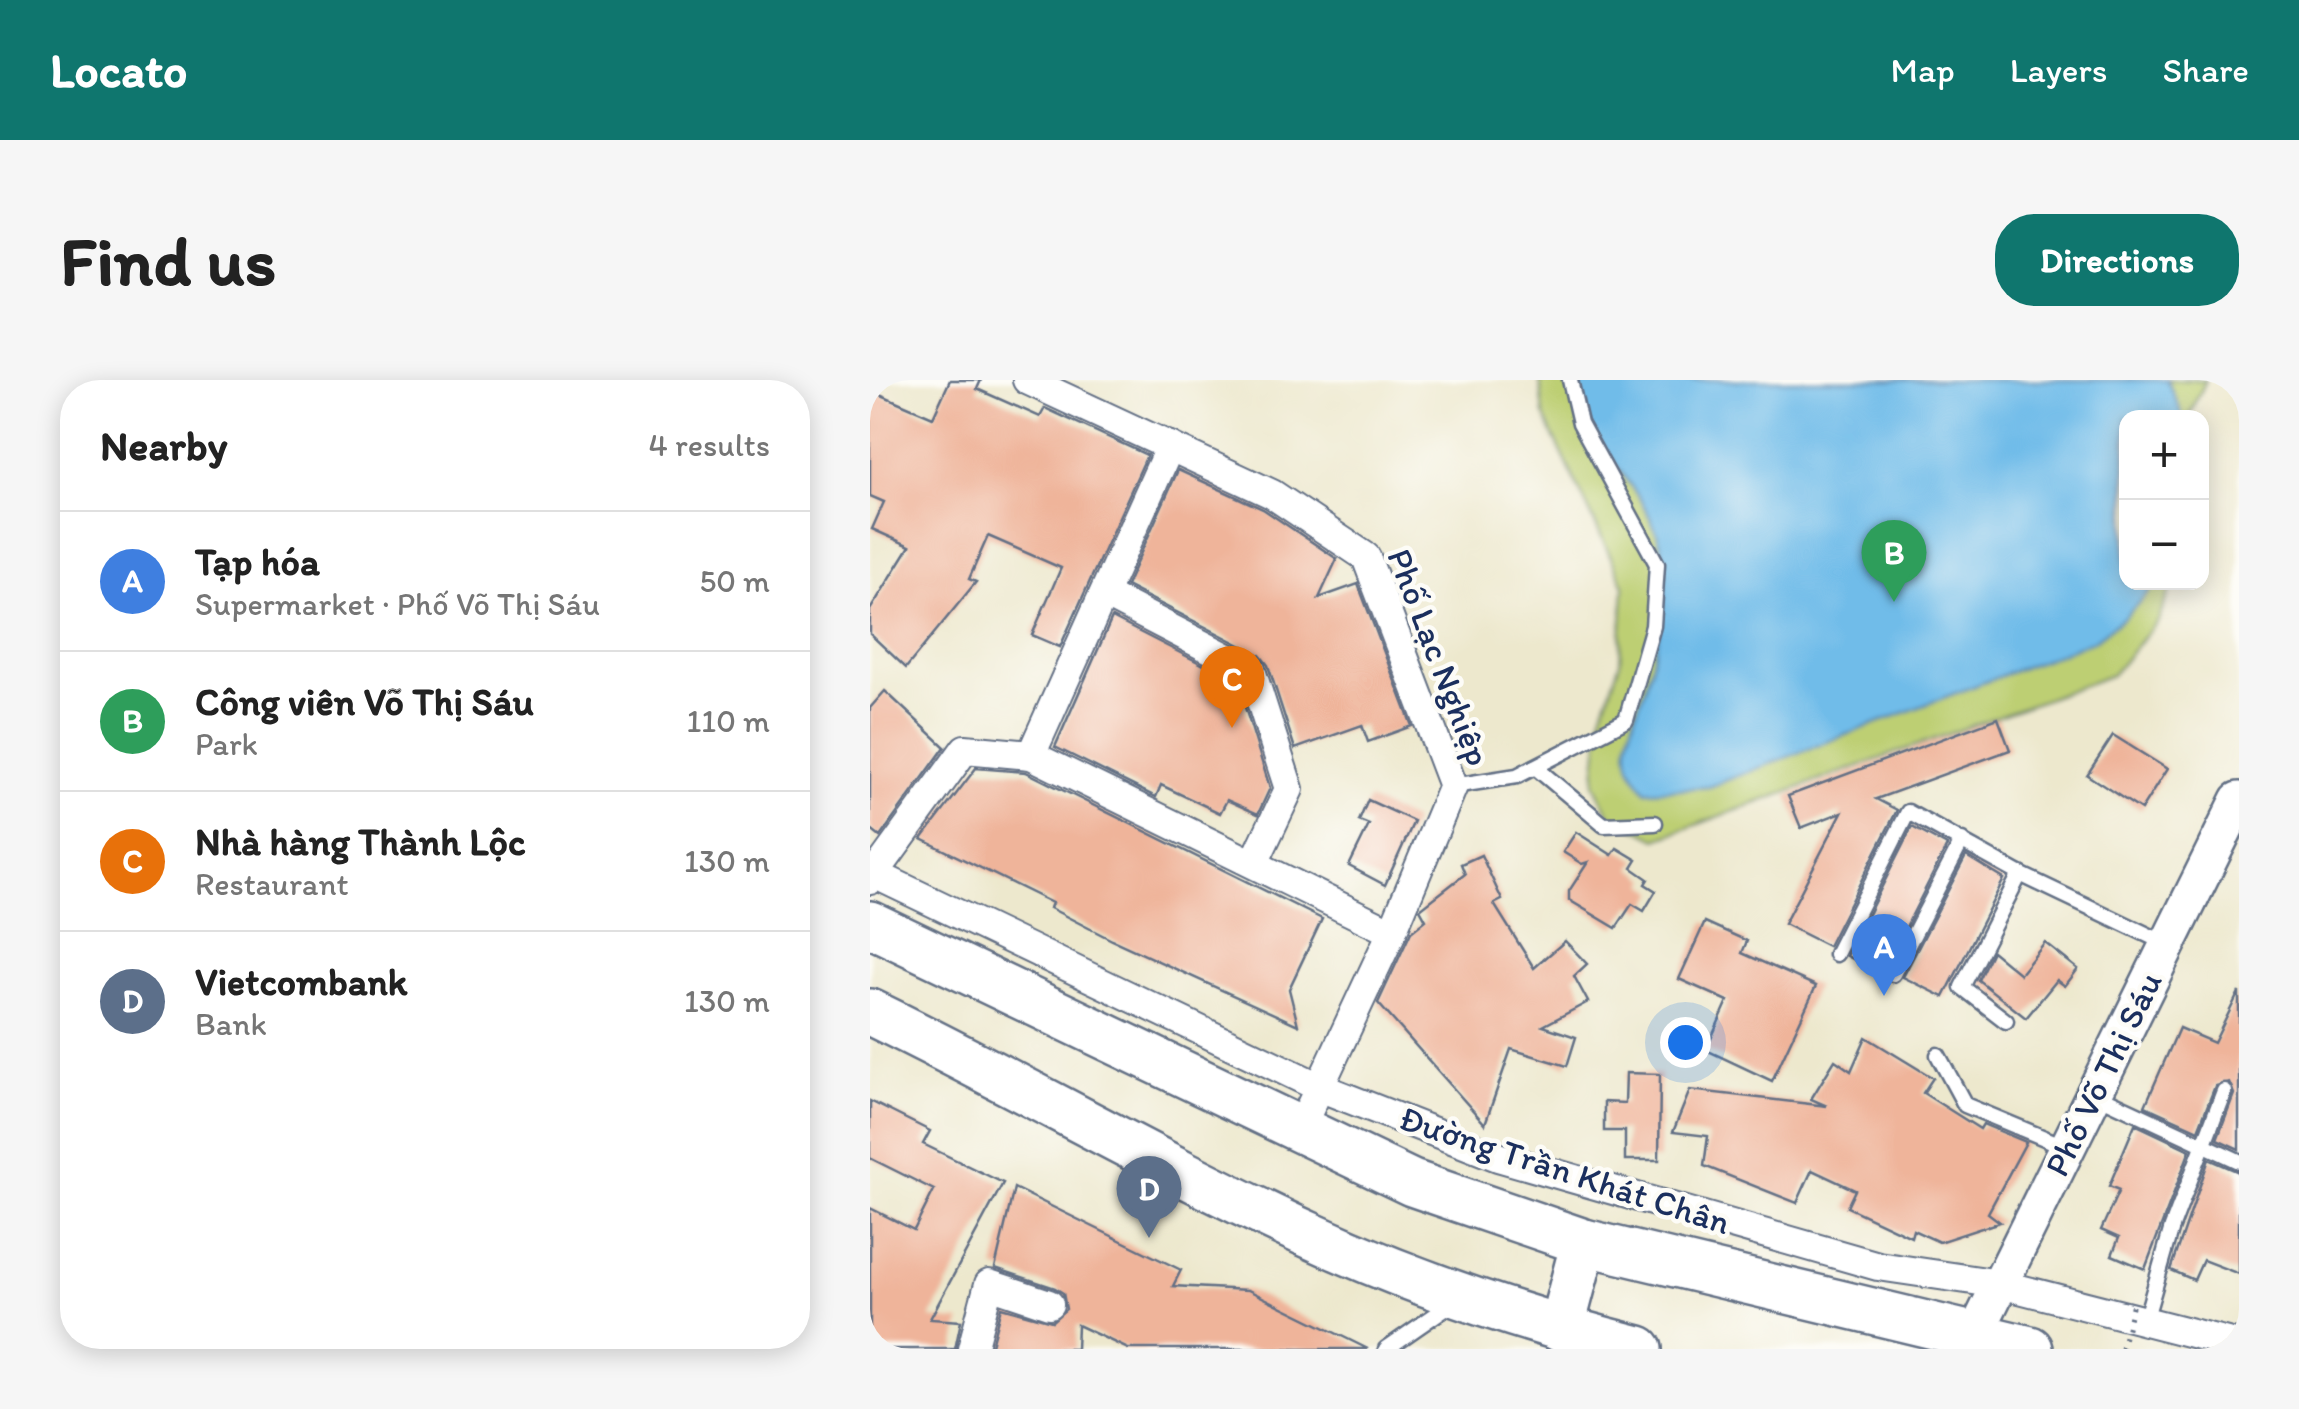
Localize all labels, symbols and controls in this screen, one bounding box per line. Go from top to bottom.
text: Locato [50,41,187,99]
text: Map [1891,49,1955,91]
text: Layers [2010,49,2107,91]
text: Share [2162,49,2249,91]
button: Directions [1995,214,2239,306]
text: Find us [60,218,276,303]
map controls [2119,410,2209,590]
button: + [2119,410,2209,500]
text: Nearby [100,420,227,471]
text: 4 results [649,426,770,464]
button: − [2119,500,2209,590]
pin: B [1862,520,1926,602]
text: Tạp hóa [195,539,320,585]
street label: Phố Lạc Nghiệp [1378,543,1500,771]
text: A [122,562,143,600]
text: 50 m [699,562,770,600]
text: Supermarket · Phố Võ Thị Sáu [195,585,600,623]
pin: C [1200,646,1264,728]
text: Công viên Võ Thị Sáu [195,679,534,725]
text: B [122,702,143,740]
text: 110 m [686,702,770,740]
text: Park [195,725,258,763]
text: Nhà hàng Thành Lộc [195,819,526,865]
text: C [122,842,143,880]
text: 130 m [684,842,770,880]
text: Restaurant [195,865,349,903]
pin: A [1852,914,1916,996]
text: Vietcombank [195,959,408,1005]
street label: Phố Võ Thị Sáu [2035,965,2171,1183]
text: D [122,982,143,1020]
text: 130 m [684,982,770,1020]
text: Bank [195,1005,267,1043]
your location [1660,1017,1711,1068]
street label: Đường Trần Khát Chân [1394,1097,1736,1243]
pin: D [1116,1156,1182,1238]

